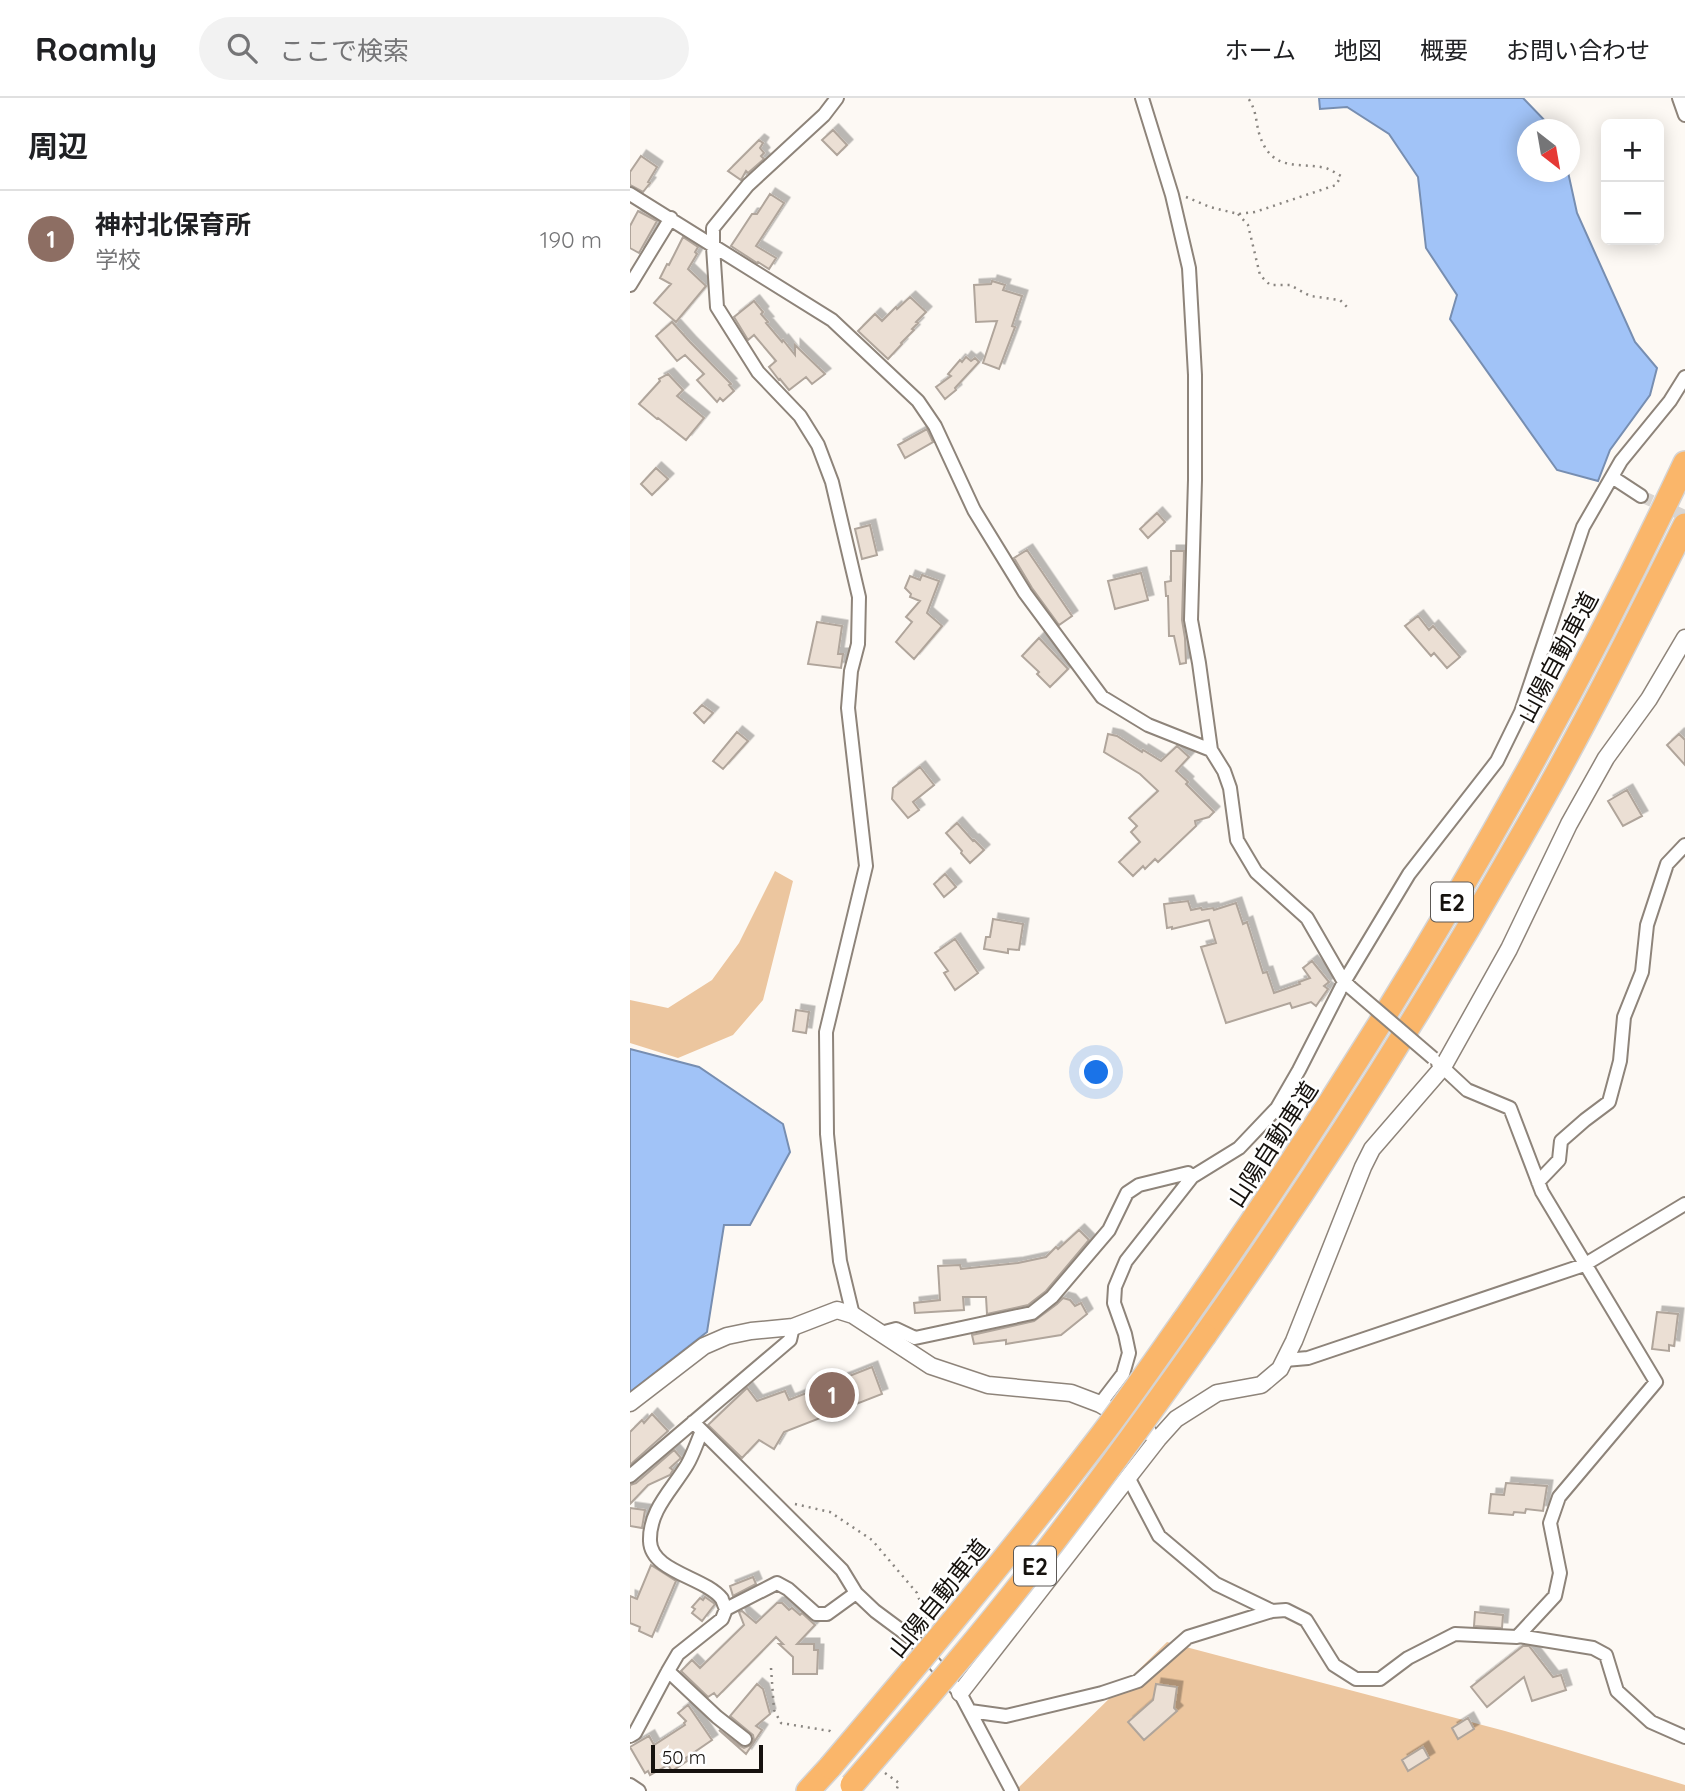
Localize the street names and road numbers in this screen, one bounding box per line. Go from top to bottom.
street label: 山陽自動車道 [1510,586,1604,728]
road number: E2 [1431,882,1473,922]
street label: 山陽自動車道 [1220,1075,1324,1213]
street label: 山陽自動車道 [881,1533,995,1663]
road number: E2 [1014,1546,1056,1586]

